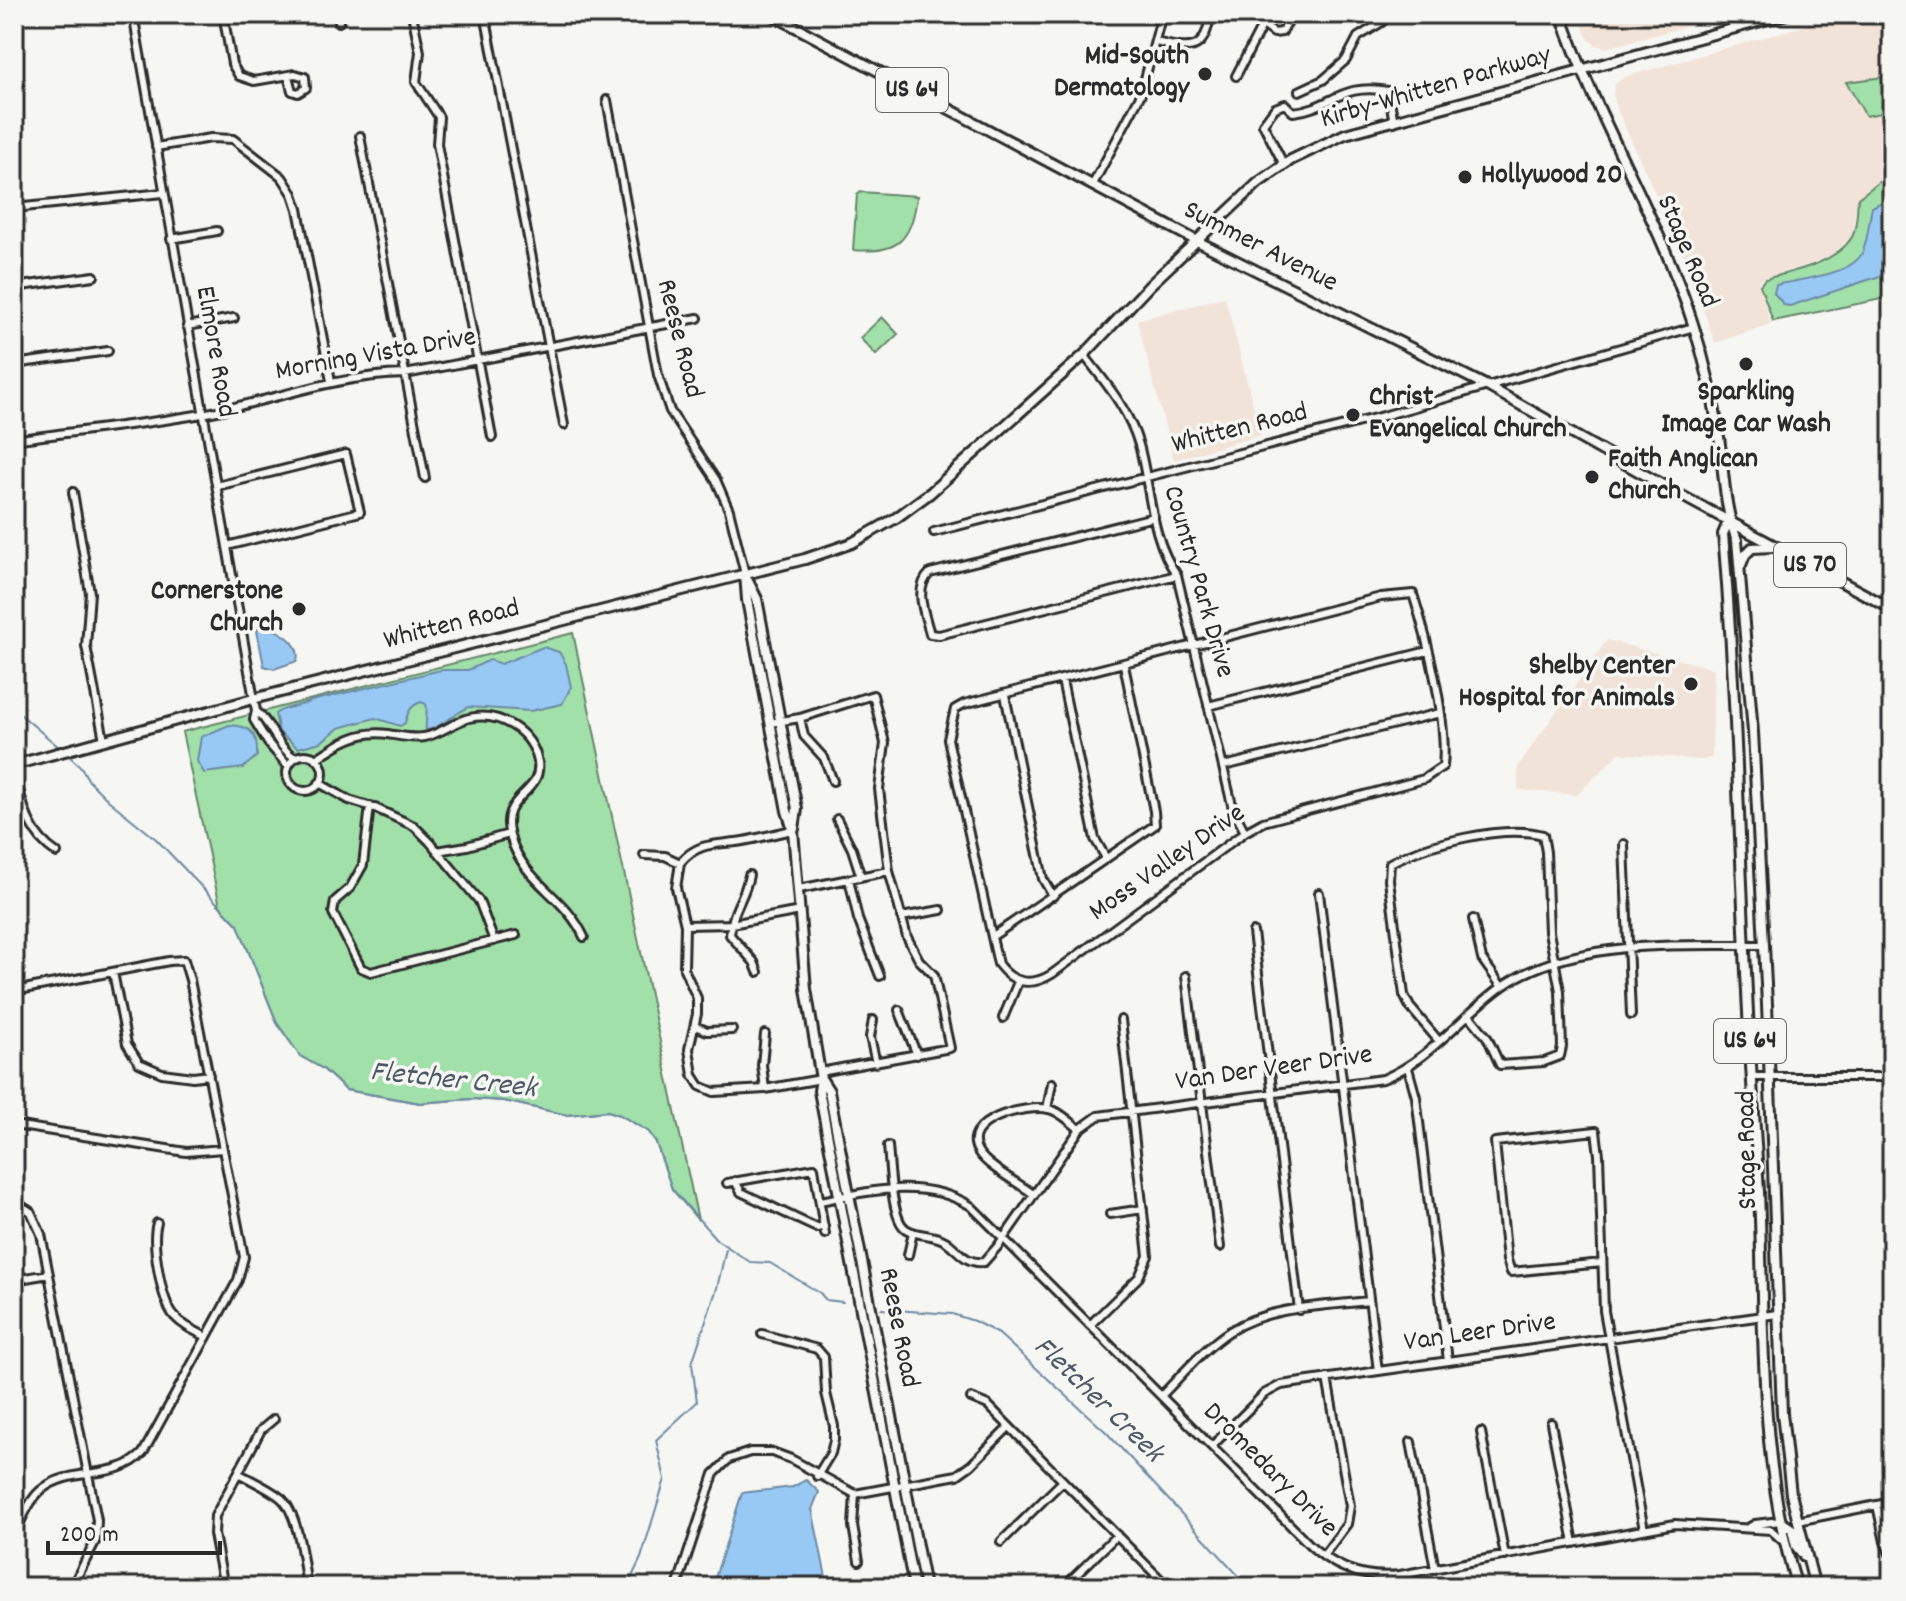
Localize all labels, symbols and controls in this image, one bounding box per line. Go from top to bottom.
street label: Kirby-Whitten Parkway [1316,37,1557,141]
place label: Mid-South Dermatology [1054,38,1191,110]
marker: Mid-South Dermatology [1196,65,1214,83]
road number: US 64 [876,68,948,112]
place label: Hollywood 20 [1481,157,1622,197]
marker: Hollywood 20 [1456,168,1474,186]
street label: Stage Road [1644,189,1728,315]
street label: Summer Avenue [1176,192,1344,304]
street label: Reese Road [644,275,712,403]
street label: Elmore Road [183,283,245,421]
street label: Morning Vista Drive [272,319,480,393]
marker: Sparkling Image Car Wash [1737,355,1755,373]
place label: Sparkling Image Car Wash [1661,374,1831,446]
place label: Christ Evangelical Church [1369,379,1567,451]
street label: Whitten Road [1168,394,1312,466]
marker: Christ Evangelical Church [1344,406,1362,424]
place label: Faith Anglican Church [1608,441,1758,513]
marker: Faith Anglican Church [1583,468,1601,486]
street label: Country Park Drive [1151,481,1243,683]
road number: US 70 [1774,543,1846,587]
place label: Cornerstone Church [151,573,283,645]
street label: Whitten Road [380,590,524,662]
marker: Cornerstone Church [290,600,308,618]
place label: Shelby Center Hospital for Animals [1459,648,1676,720]
marker: Shelby Center Hospital for Animals [1682,675,1700,693]
street label: Moss Valley Drive [1082,795,1254,933]
road number: US 64 [1714,1019,1786,1063]
street label: Van Der Veer Drive [1173,1036,1375,1104]
water label: Fletcher Creek [368,1052,541,1112]
street label: Stage Road [1728,1090,1770,1210]
street label: Reese Road [866,1265,928,1391]
street label: Van Leer Drive [1402,1304,1558,1364]
water label: Fletcher Creek [1022,1328,1174,1476]
street label: Dromedary Drive [1192,1394,1346,1548]
scale bar [48,1505,220,1555]
text: 200 m [60,1519,119,1553]

